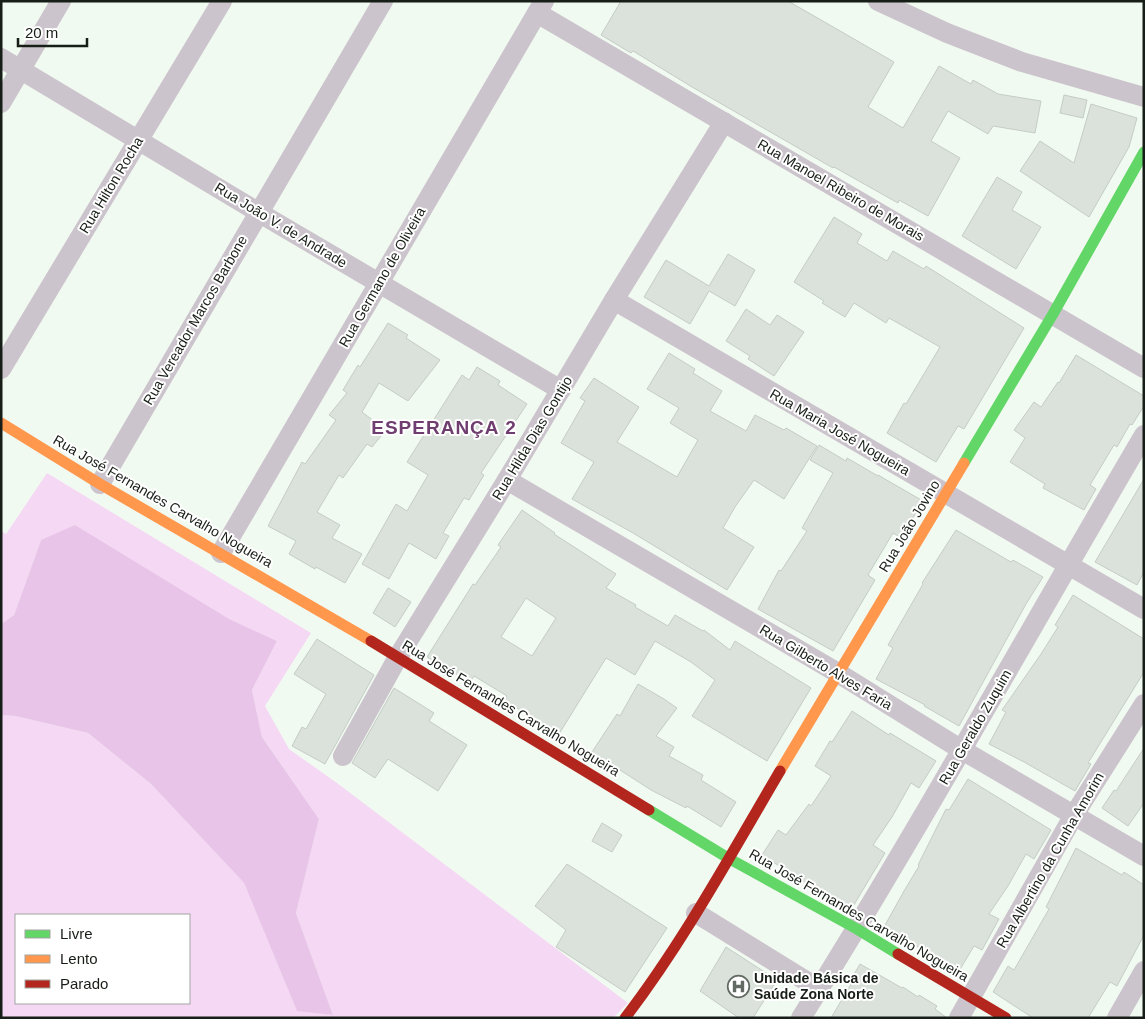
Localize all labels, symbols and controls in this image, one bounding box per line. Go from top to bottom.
scale bar [18,15,86,47]
text: 20 m [25,24,58,41]
street label: Rua Hilton Rocha [76,134,146,236]
street label: Rua Manoel Ribeiro de Morais [755,136,927,244]
street label: Rua João V. de Andrade [212,179,350,271]
street label: Rua Germano de Oliveira [335,204,429,350]
street label: Rua Vereador Marcos Barbone [140,232,250,408]
street label: Rua Hilda Dias Gontijo [489,373,575,503]
street label: Rua Maria José Nogueira [767,385,913,479]
district label: ESPERANÇA 2 [371,417,517,438]
street label: Rua José Fernandes Carvalho Nogueira [50,431,276,571]
street label: Rua João Jovino [875,477,943,575]
street label: Rua Gilberto Alves Faria [757,621,895,713]
street label: Rua José Fernandes Carvalho Nogueira [399,637,623,779]
street label: Rua Geraldo Zuquim [936,667,1014,787]
street label: Rua Albertino da Cunha Amorim [993,769,1107,951]
street label: Rua José Fernandes Carvalho Nogueira [746,845,972,985]
legend [15,914,190,1004]
text: Livre [60,925,93,942]
text: Lento [60,950,98,967]
place label: Unidade Básica de Saúde Zona Norte [754,970,879,1002]
hospital icon: Unidade Básica de Saúde Zona Norte [726,974,750,998]
text: Parado [60,975,108,992]

